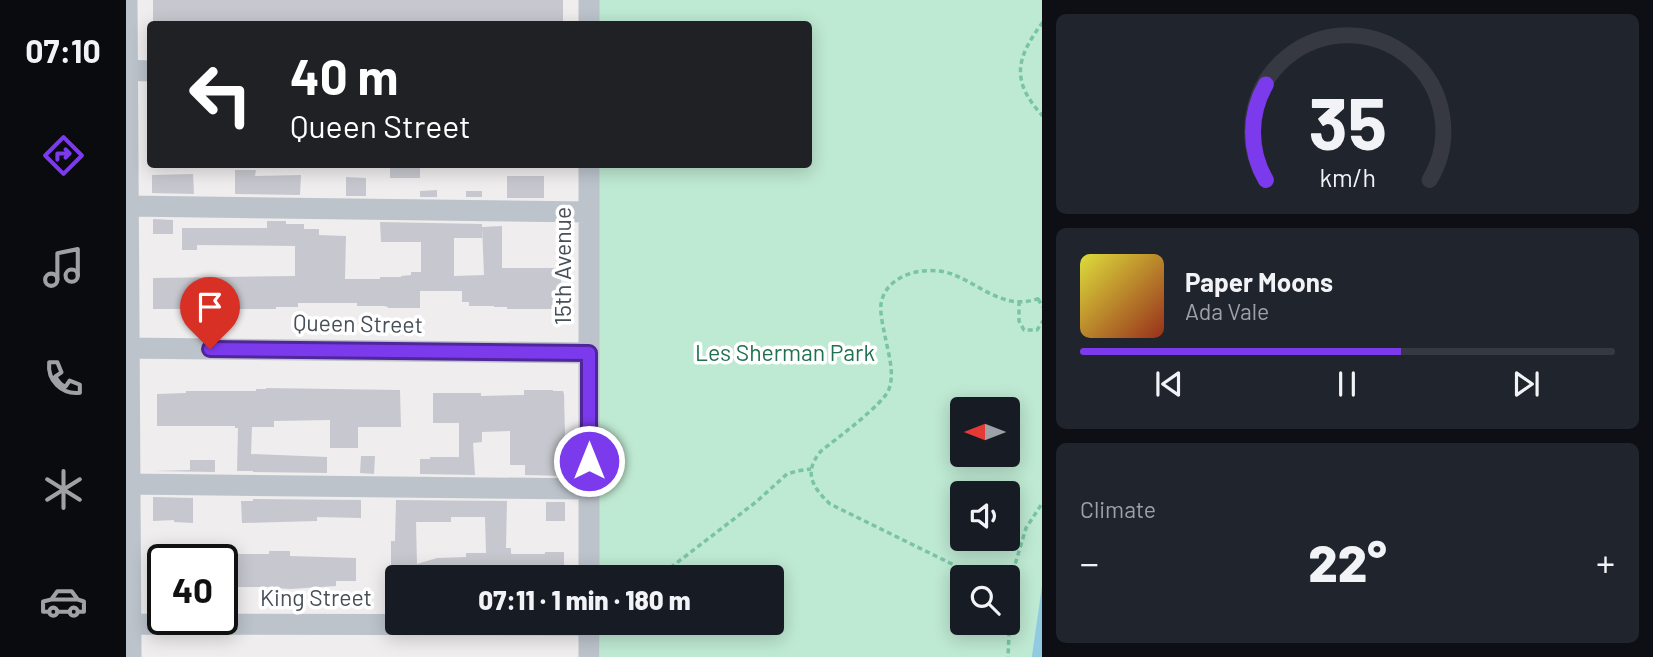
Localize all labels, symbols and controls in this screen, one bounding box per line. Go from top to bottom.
text: 07:10 [25,31,101,69]
text: 40 m [290,46,398,105]
icon: left [175,49,266,140]
text: 35 [1308,78,1387,166]
text: Queen Street [290,106,471,144]
icon: directions [39,131,88,180]
text: km/h [1319,162,1376,192]
street label: 15th Avenue [548,207,576,325]
icon: music [39,243,88,292]
text: Paper Moons [1185,266,1333,297]
pin [180,277,240,349]
icon: arrive [191,288,229,326]
text: Ada Vale [1185,297,1269,325]
street label: Queen Street [293,308,423,338]
park label: Les Sherman Park [695,338,875,366]
icon: phone [39,354,88,403]
icon: previous [1150,365,1188,403]
icon: pause [1328,365,1366,403]
icon: next [1507,365,1545,403]
north arrow [950,397,1020,467]
map controls [950,397,1020,635]
position arrow [552,424,626,498]
icon: climate [39,465,88,514]
button: sound [950,481,1020,551]
text: Climate [1080,495,1156,523]
text: 22° [1308,530,1387,592]
text: − [1080,539,1099,585]
text: + [1596,539,1615,585]
speed limit sign: 40 [147,544,238,635]
button: search [950,565,1020,635]
icon: car [39,577,88,626]
street label: King Street [260,583,372,611]
text: 07:11 · 1 min · 180 m [478,584,691,615]

